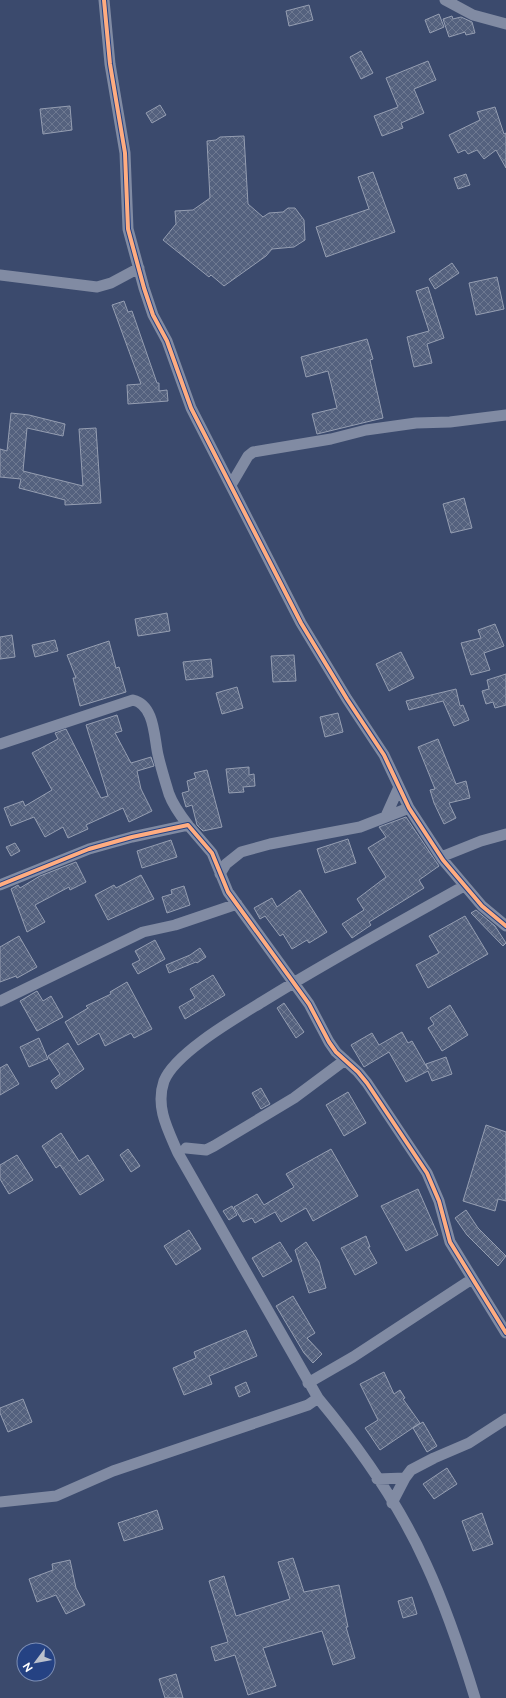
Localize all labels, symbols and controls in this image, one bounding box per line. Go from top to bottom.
north arrow [16,1642,56,1682]
text: N [20,1660,36,1674]

